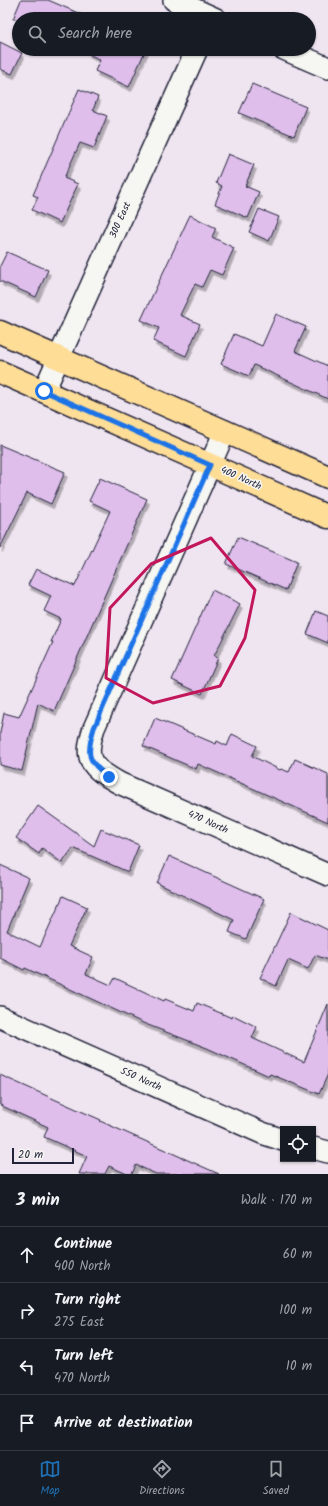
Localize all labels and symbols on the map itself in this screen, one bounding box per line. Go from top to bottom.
street label: 300 East [105,199,135,241]
route start [35,382,53,400]
street label: 400 North [218,462,264,494]
route end [100,768,118,786]
street label: 470 North [185,806,231,838]
street label: 550 North [118,1063,164,1095]
scale bar [12,1146,74,1165]

